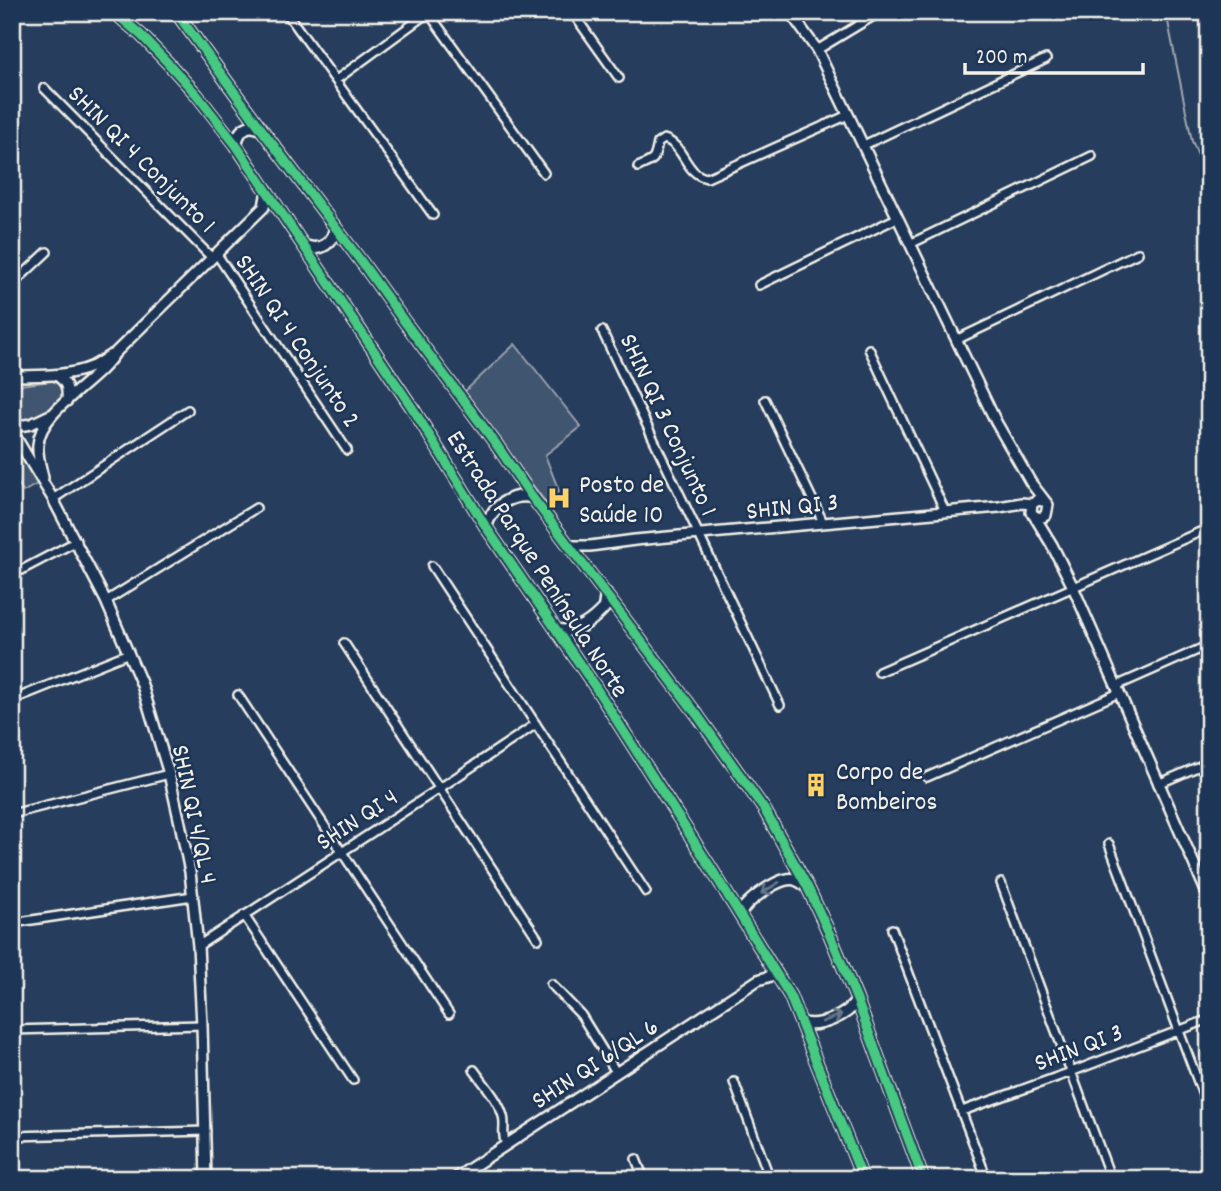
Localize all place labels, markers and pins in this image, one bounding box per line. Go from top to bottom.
place label: Posto de Saúde 10 [579,468,664,535]
hospital icon: Posto de Saúde 10 [545,484,573,512]
place label: Corpo de Bombeiros [836,755,937,822]
building icon: Corpo de Bombeiros [802,771,830,799]

